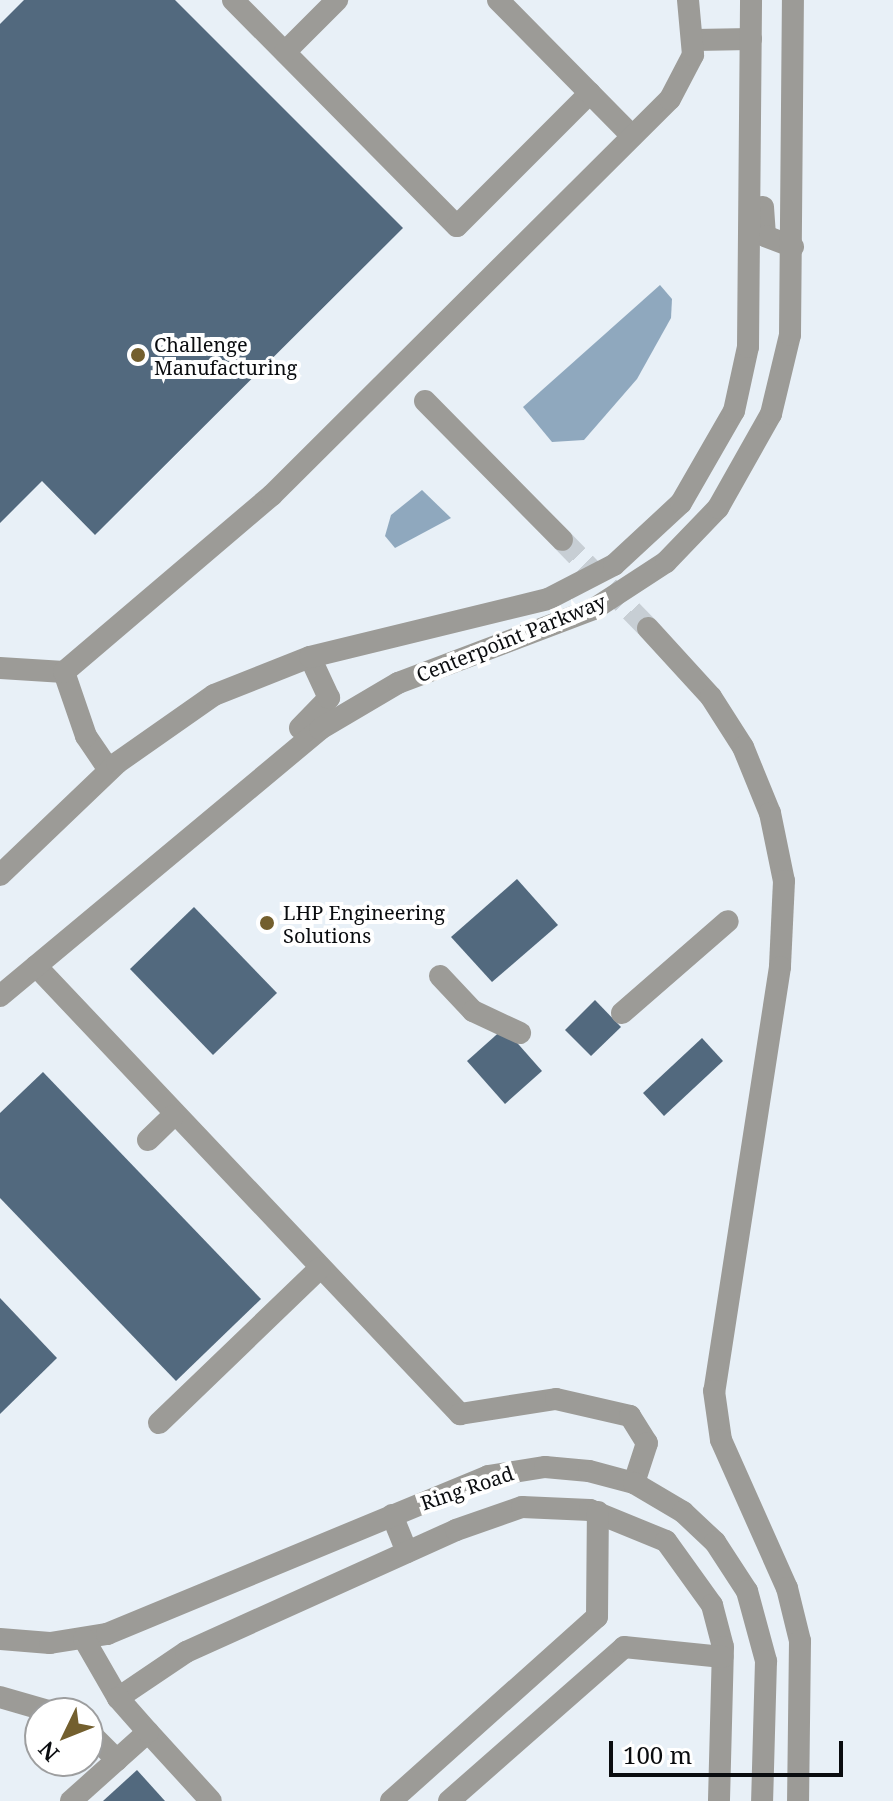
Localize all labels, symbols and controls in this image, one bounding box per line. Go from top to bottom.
place label: Challenge Manufacturing [154,332,297,379]
marker: Challenge Manufacturing [129,346,147,364]
street label: Centerpoint Parkway [413,589,609,687]
place label: LHP Engineering Solutions [283,900,445,947]
marker: LHP Engineering Solutions [258,914,276,932]
street label: Ring Road [417,1461,517,1515]
north arrow [24,1697,104,1777]
scale bar [613,1725,847,1775]
text: N [31,1735,65,1769]
text: 100 m [623,1738,692,1771]

